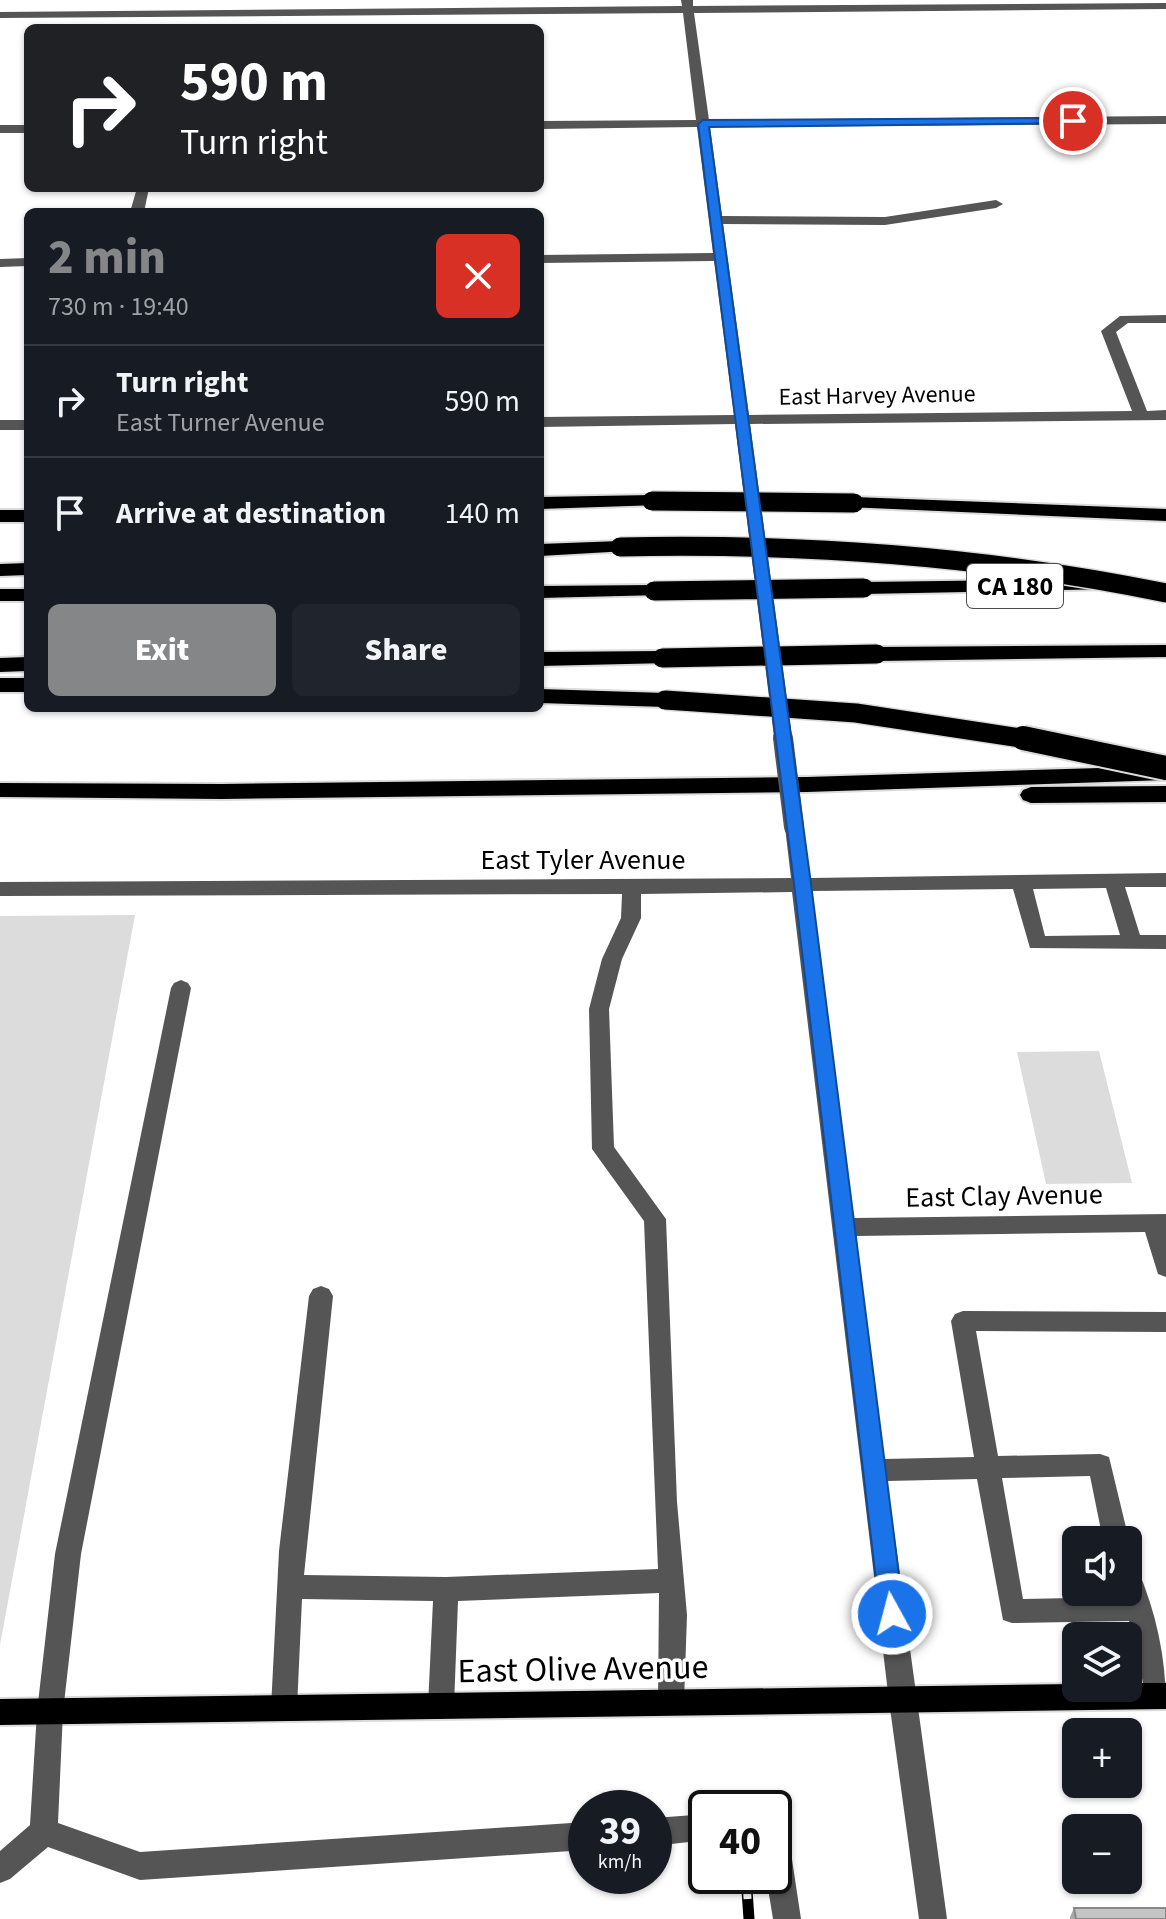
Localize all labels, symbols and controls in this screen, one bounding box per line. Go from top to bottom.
text: 590 m [180,43,328,122]
icon: right [48,56,152,160]
pin [1039,87,1107,155]
icon: arrive [1051,99,1095,143]
text: Turn right [180,117,328,168]
text: 2 min [48,224,166,292]
button: close [436,234,520,318]
text: 730 m · 19:40 [48,288,189,325]
text: Turn right [116,361,248,404]
street label: East Harvey Avenue [778,376,976,415]
icon: right [48,379,92,423]
text: 590 m [444,380,520,423]
text: East Turner Avenue [116,404,325,441]
icon: arrive [48,491,92,535]
text: Arrive at destination [116,492,386,535]
text: 140 m [444,492,520,535]
road number: CA 180 [967,564,1063,608]
button: Exit [48,604,276,696]
button: Share [292,604,520,696]
street label: East Tyler Avenue [481,840,685,880]
street label: East Clay Avenue [905,1174,1103,1218]
map controls [1062,1526,1142,1894]
button: sound [1062,1526,1142,1606]
position arrow [850,1572,934,1656]
button: layers [1062,1622,1142,1702]
street label: East Olive Avenue [457,1643,709,1696]
button: + [1062,1718,1142,1798]
speed limit sign: 40 [688,1790,792,1894]
text: 39 [599,1803,641,1860]
button: − [1062,1814,1142,1894]
text: km/h [598,1848,642,1876]

